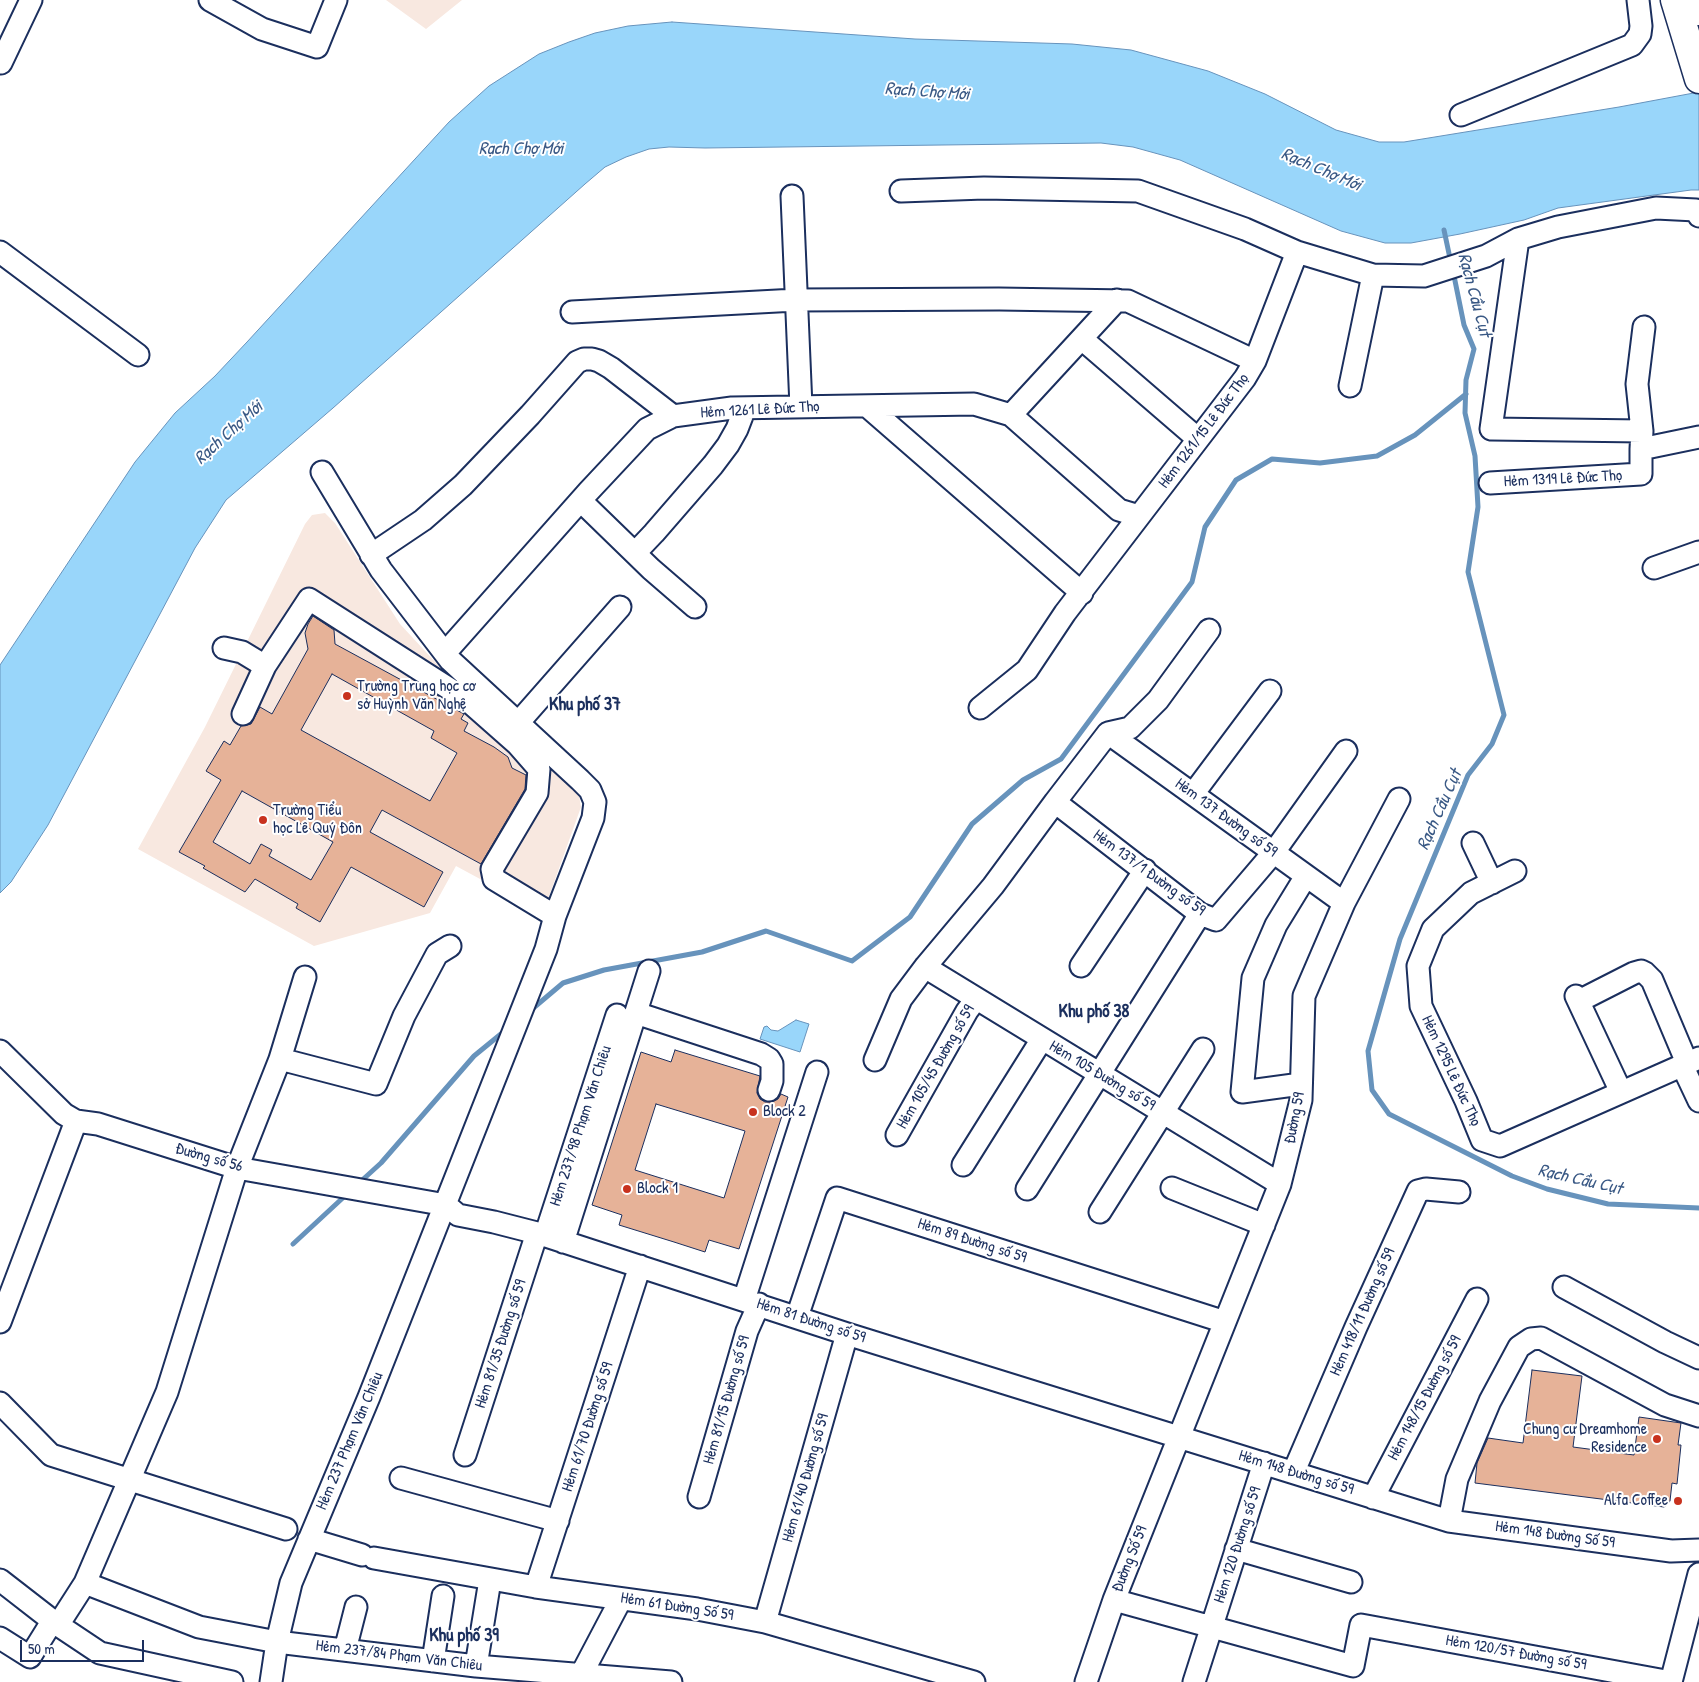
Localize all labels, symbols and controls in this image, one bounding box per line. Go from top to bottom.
water label: Rạch Chợ Mới [884,78,970,106]
water label: Rạch Chợ Mới [479,138,563,160]
water label: Rạch Chợ Mới [1278,144,1364,196]
water label: Rạch Cầu Cụt [1453,251,1495,339]
street label: Hẻm 1261/15 Lê Đức Thọ [1155,370,1253,492]
water label: Rạch Chợ Mới [190,397,268,469]
street label: Hẻm 1261 Lê Đức Thọ [700,397,820,423]
street label: Hẻm 1319 Lê Đức Thọ [1503,466,1623,492]
place label: Trường Trung học cơ sở Huỳnh Văn Nghệ [357,677,475,715]
marker: Trường Trung học cơ sở Huỳnh Văn Nghệ [341,690,353,702]
district label: Khu phố 37 [549,694,621,716]
water label: Rạch Cầu Cụt [1413,767,1467,853]
street label: Hẻm 137 Đường số 59 [1171,774,1281,862]
place label: Trường Tiểu học Lê Quý Đôn [273,801,362,839]
marker: Trường Tiểu học Lê Quý Đôn [257,814,269,826]
street label: Hẻm 137/1 Đường số 59 [1089,826,1209,920]
district label: Khu phố 38 [1059,1001,1129,1023]
street label: Hẻm 105/45 Đường số 59 [893,1002,979,1132]
street label: Hẻm 1295 Lê Đức Thọ [1417,1013,1485,1129]
street label: Hẻm 105 Đường số 59 [1045,1037,1159,1115]
street label: Hẻm 237/98 Phạm Văn Chiêu [546,1043,616,1209]
street label: Đường 59 [1281,1090,1309,1146]
place label: Block 2 [763,1102,806,1122]
marker: Block 2 [747,1106,759,1118]
street label: Đường số 56 [173,1139,245,1177]
water label: Rạch Cầu Cụt [1536,1160,1624,1200]
place label: Block 1 [637,1179,678,1199]
marker: Block 1 [621,1183,633,1195]
street label: Hẻm 89 Đường số 59 [915,1214,1029,1268]
street label: Hẻm 418/11 Đường số 59 [1326,1245,1400,1379]
street label: Hẻm 81/35 Đường số 59 [471,1277,531,1411]
street label: Hẻm 81 Đường số 59 [754,1294,868,1348]
street label: Hẻm 148/15 Đường số 59 [1384,1332,1466,1464]
street label: Hẻm 81/15 Đường số 59 [699,1334,755,1466]
street label: Hẻm 61/70 Đường số 59 [558,1360,618,1494]
street label: Hẻm 237 Phạm Văn Chiêu [312,1369,388,1513]
street label: Hẻm 61/40 Đường số 59 [778,1412,834,1544]
place label: Chung cư Dreamhome Residence [1523,1420,1647,1458]
marker: Chung cư Dreamhome Residence [1651,1433,1663,1445]
street label: Hẻm 148 Đường số 59 [1236,1446,1356,1500]
street label: Hẻm 120 Đường số 59 [1210,1484,1266,1606]
place label: Alfa Coffee [1604,1491,1668,1511]
marker: Alfa Coffee [1672,1495,1684,1507]
street label: Hẻm 148 Đường Số 59 [1494,1517,1616,1553]
street label: Đường Số 59 [1108,1523,1152,1595]
street label: Hẻm 61 Đường Số 59 [619,1589,735,1625]
district label: Khu phố 39 [429,1625,499,1647]
scale bar [22,1630,146,1662]
street label: Hẻm 120/57 Đường số 59 [1444,1631,1588,1675]
street label: Hẻm 237/84 Phạm Văn Chiêu [315,1636,483,1676]
text: 50 m [28,1638,55,1659]

